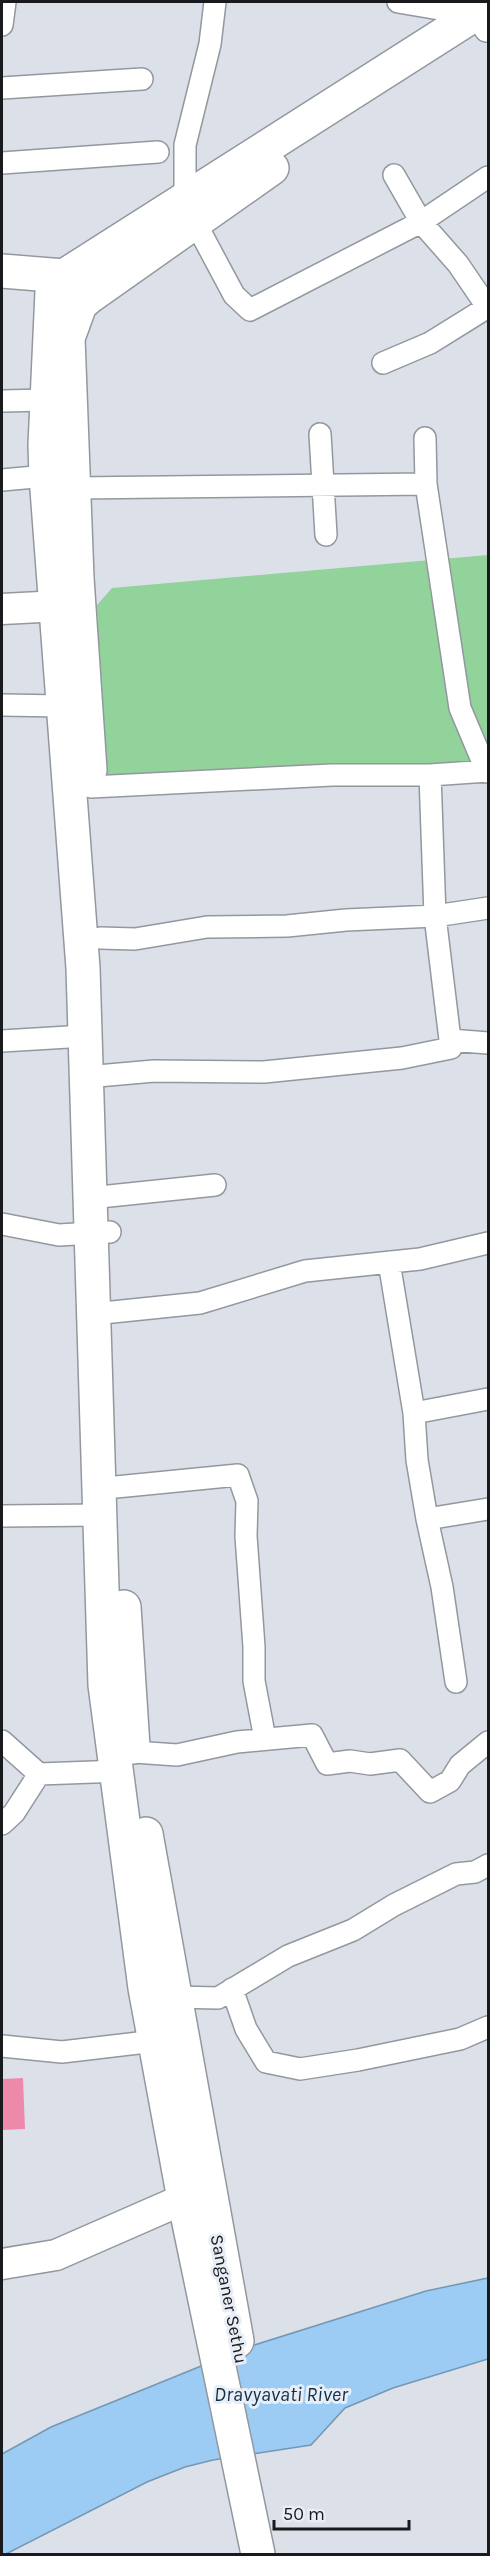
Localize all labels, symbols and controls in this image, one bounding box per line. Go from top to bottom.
street label: Sanganer Sethu [206,2232,252,2366]
water label: Dravyavati River [214,2383,349,2406]
scale bar [274,2493,409,2531]
text: 50 m [283,2503,325,2525]

